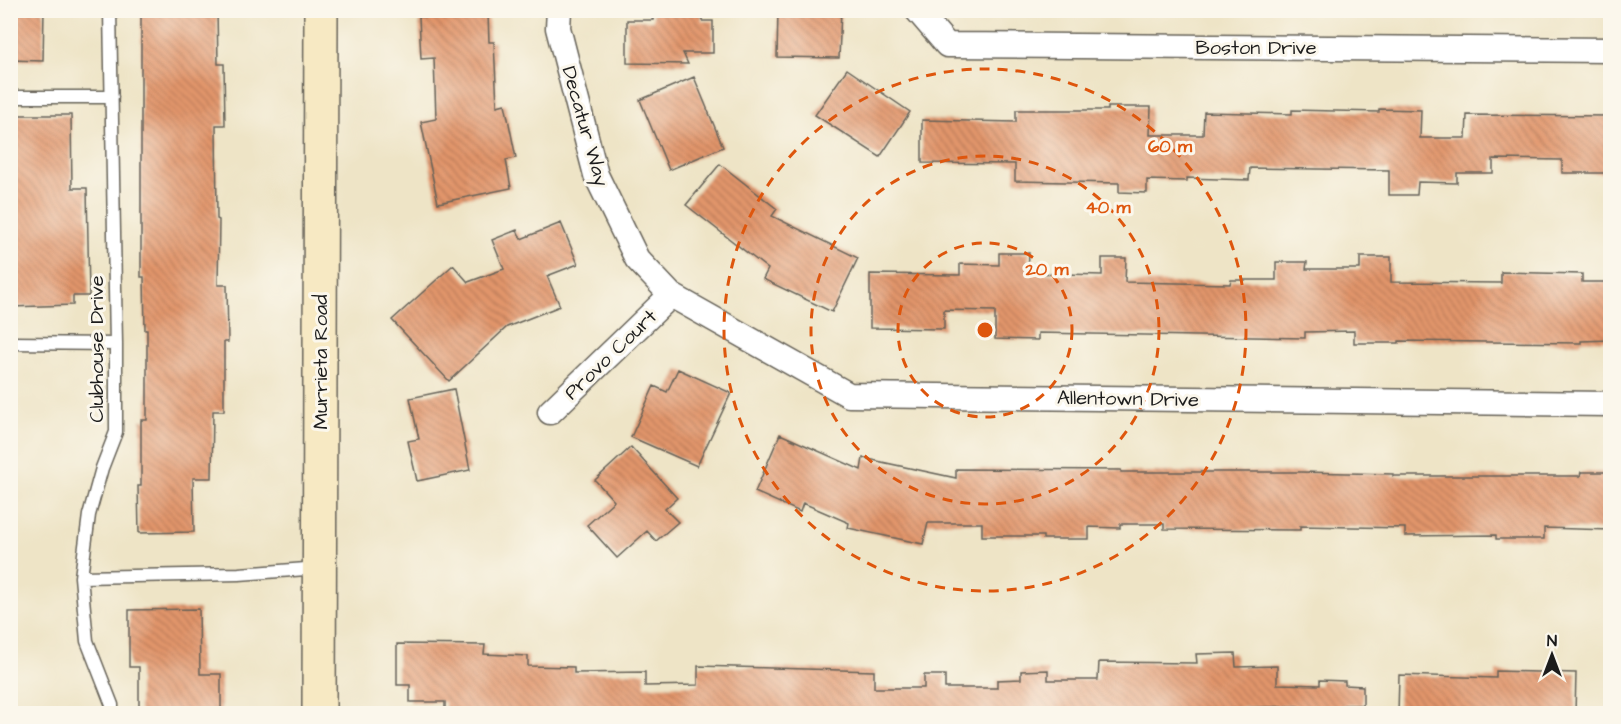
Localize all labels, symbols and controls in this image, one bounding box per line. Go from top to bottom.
street label: Boston Drive [1195,34,1317,62]
street label: Decatur Way [554,63,616,190]
text: 60 m [1148,134,1193,159]
text: 40 m [1086,195,1131,220]
text: 20 m [1025,257,1069,282]
street label: Clubhouse Drive [83,275,111,423]
street label: Murrieta Road [307,295,335,429]
street label: Provo Court [558,303,663,406]
centre of rings [975,320,995,340]
street label: Allentown Drive [1057,384,1199,414]
north arrow [1522,625,1582,685]
text: N [1547,630,1557,652]

